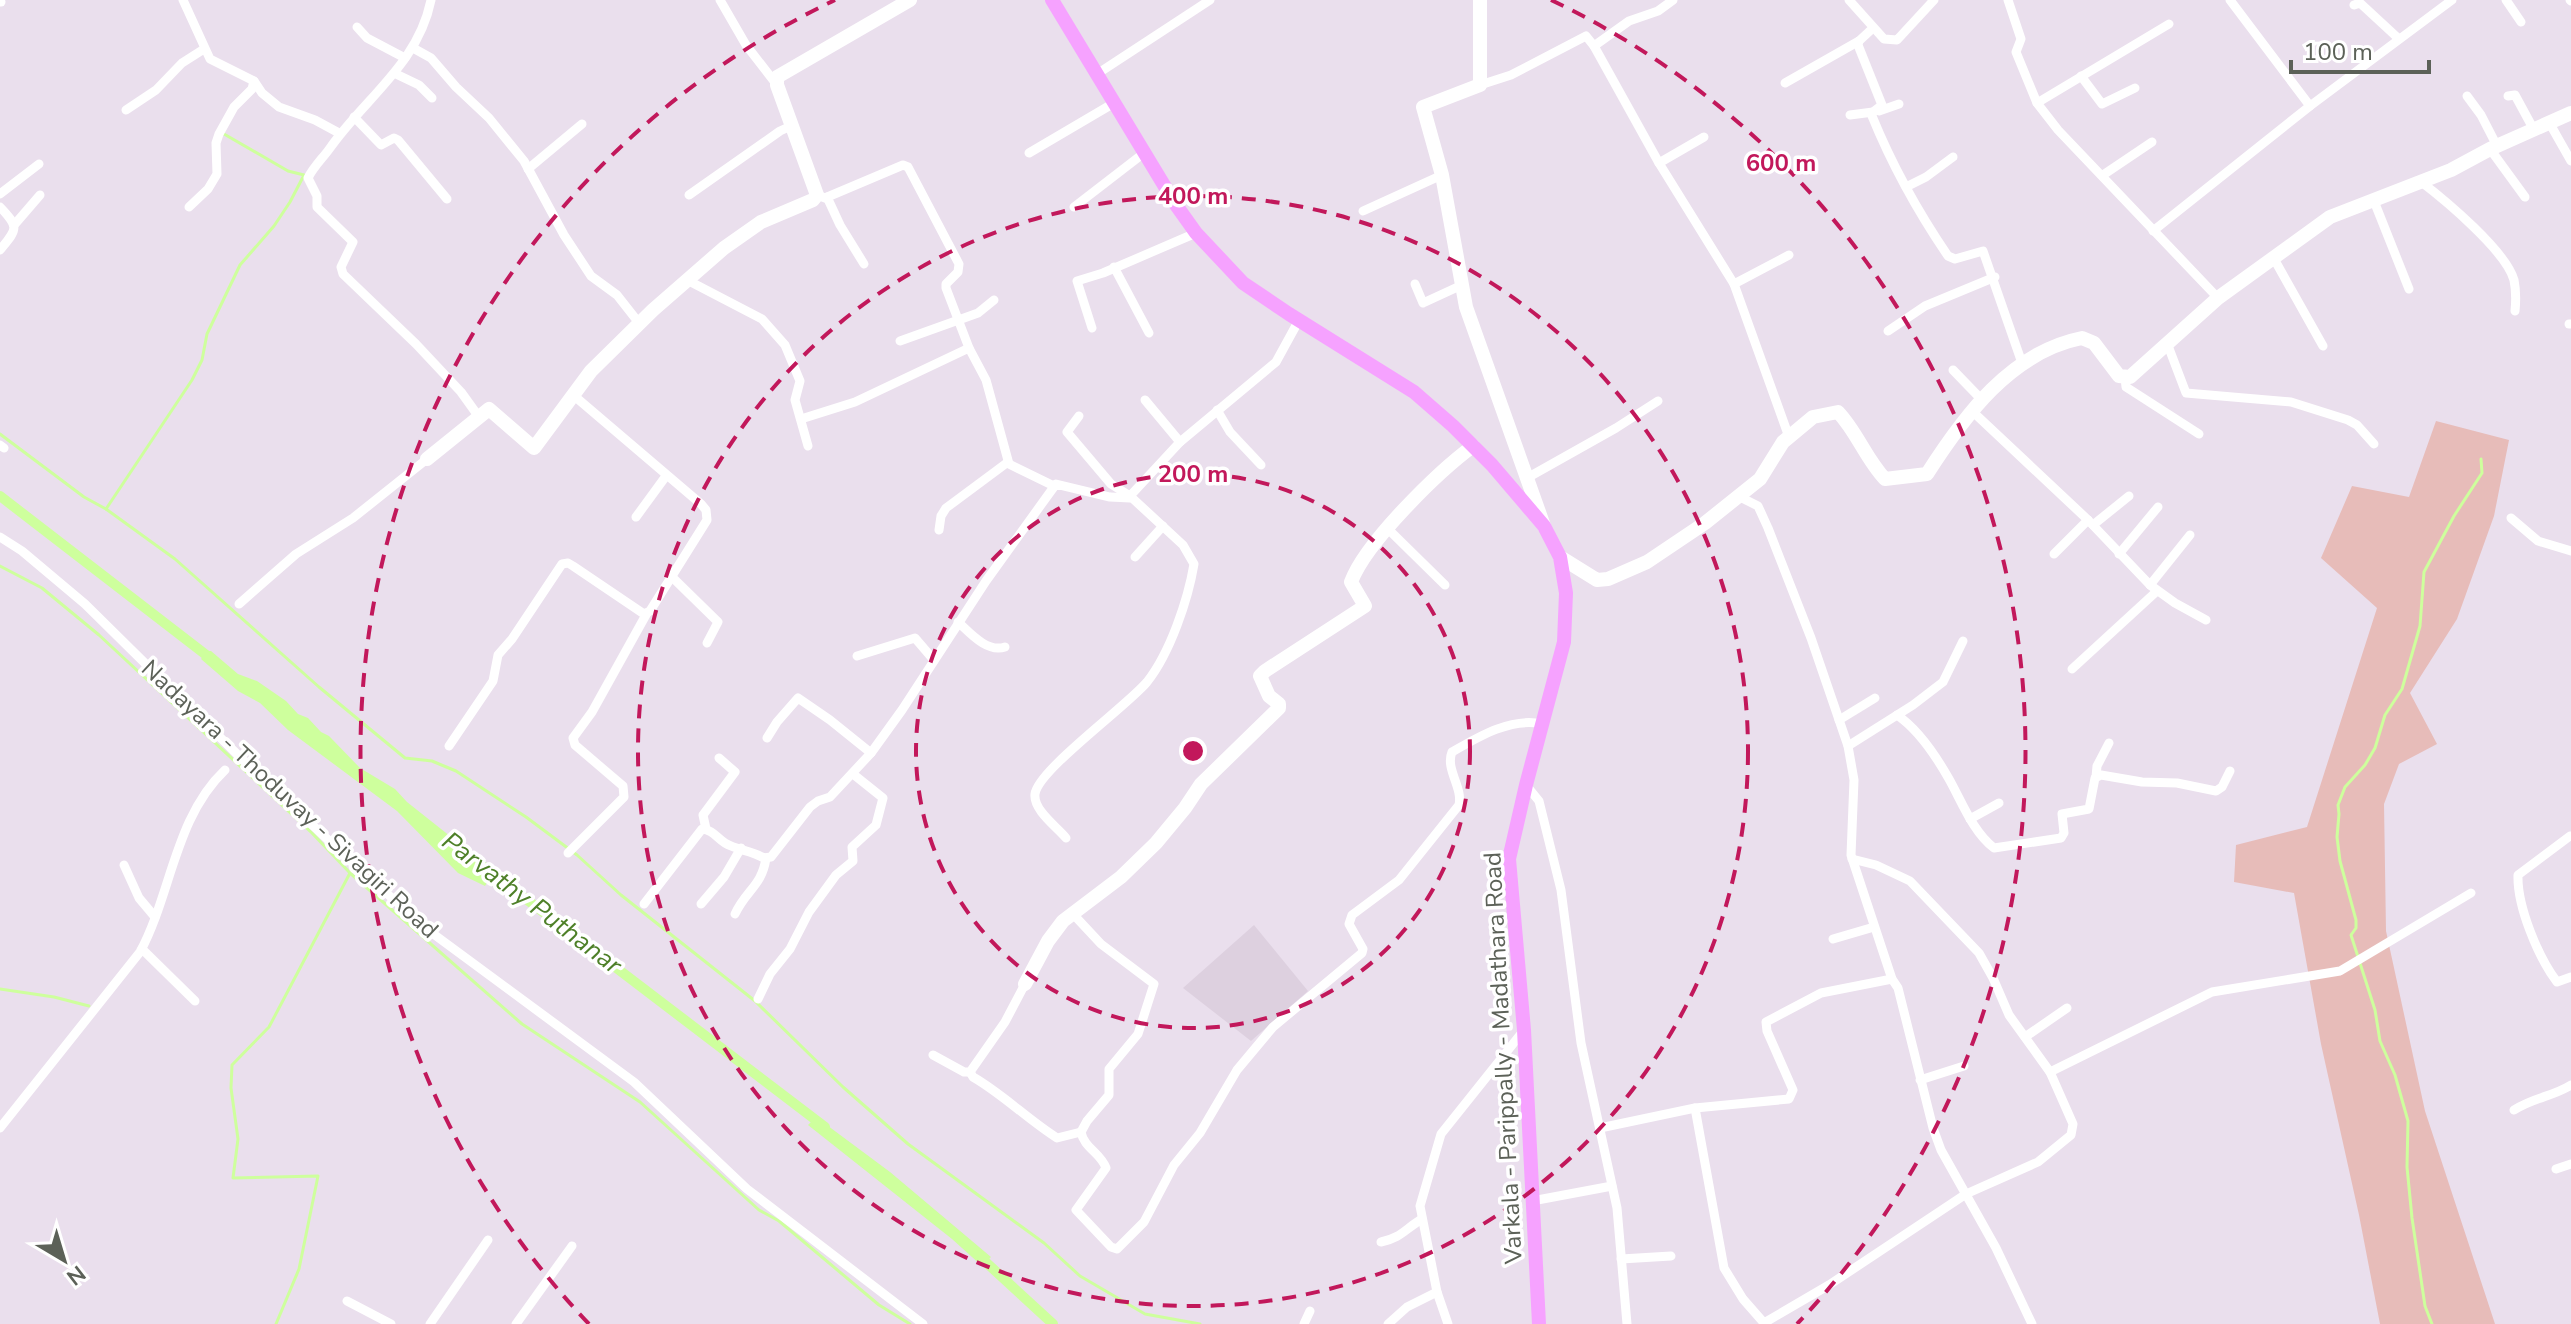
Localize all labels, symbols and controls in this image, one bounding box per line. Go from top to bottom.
scale bar [2291,24,2429,74]
text: 100 m [2303,36,2373,68]
text: 600 m [1746,147,1816,179]
text: 400 m [1158,180,1228,212]
text: 200 m [1158,458,1228,490]
street label: Nadayara - Thoduvay - Sivagiri Road [135,653,445,945]
centre of rings [1179,737,1207,765]
water label: Parvathy Puthanar [435,824,630,983]
street label: Varkala - Parippally - Madathara Road [1476,851,1530,1266]
north arrow [24,1220,104,1300]
text: N [60,1258,91,1292]

